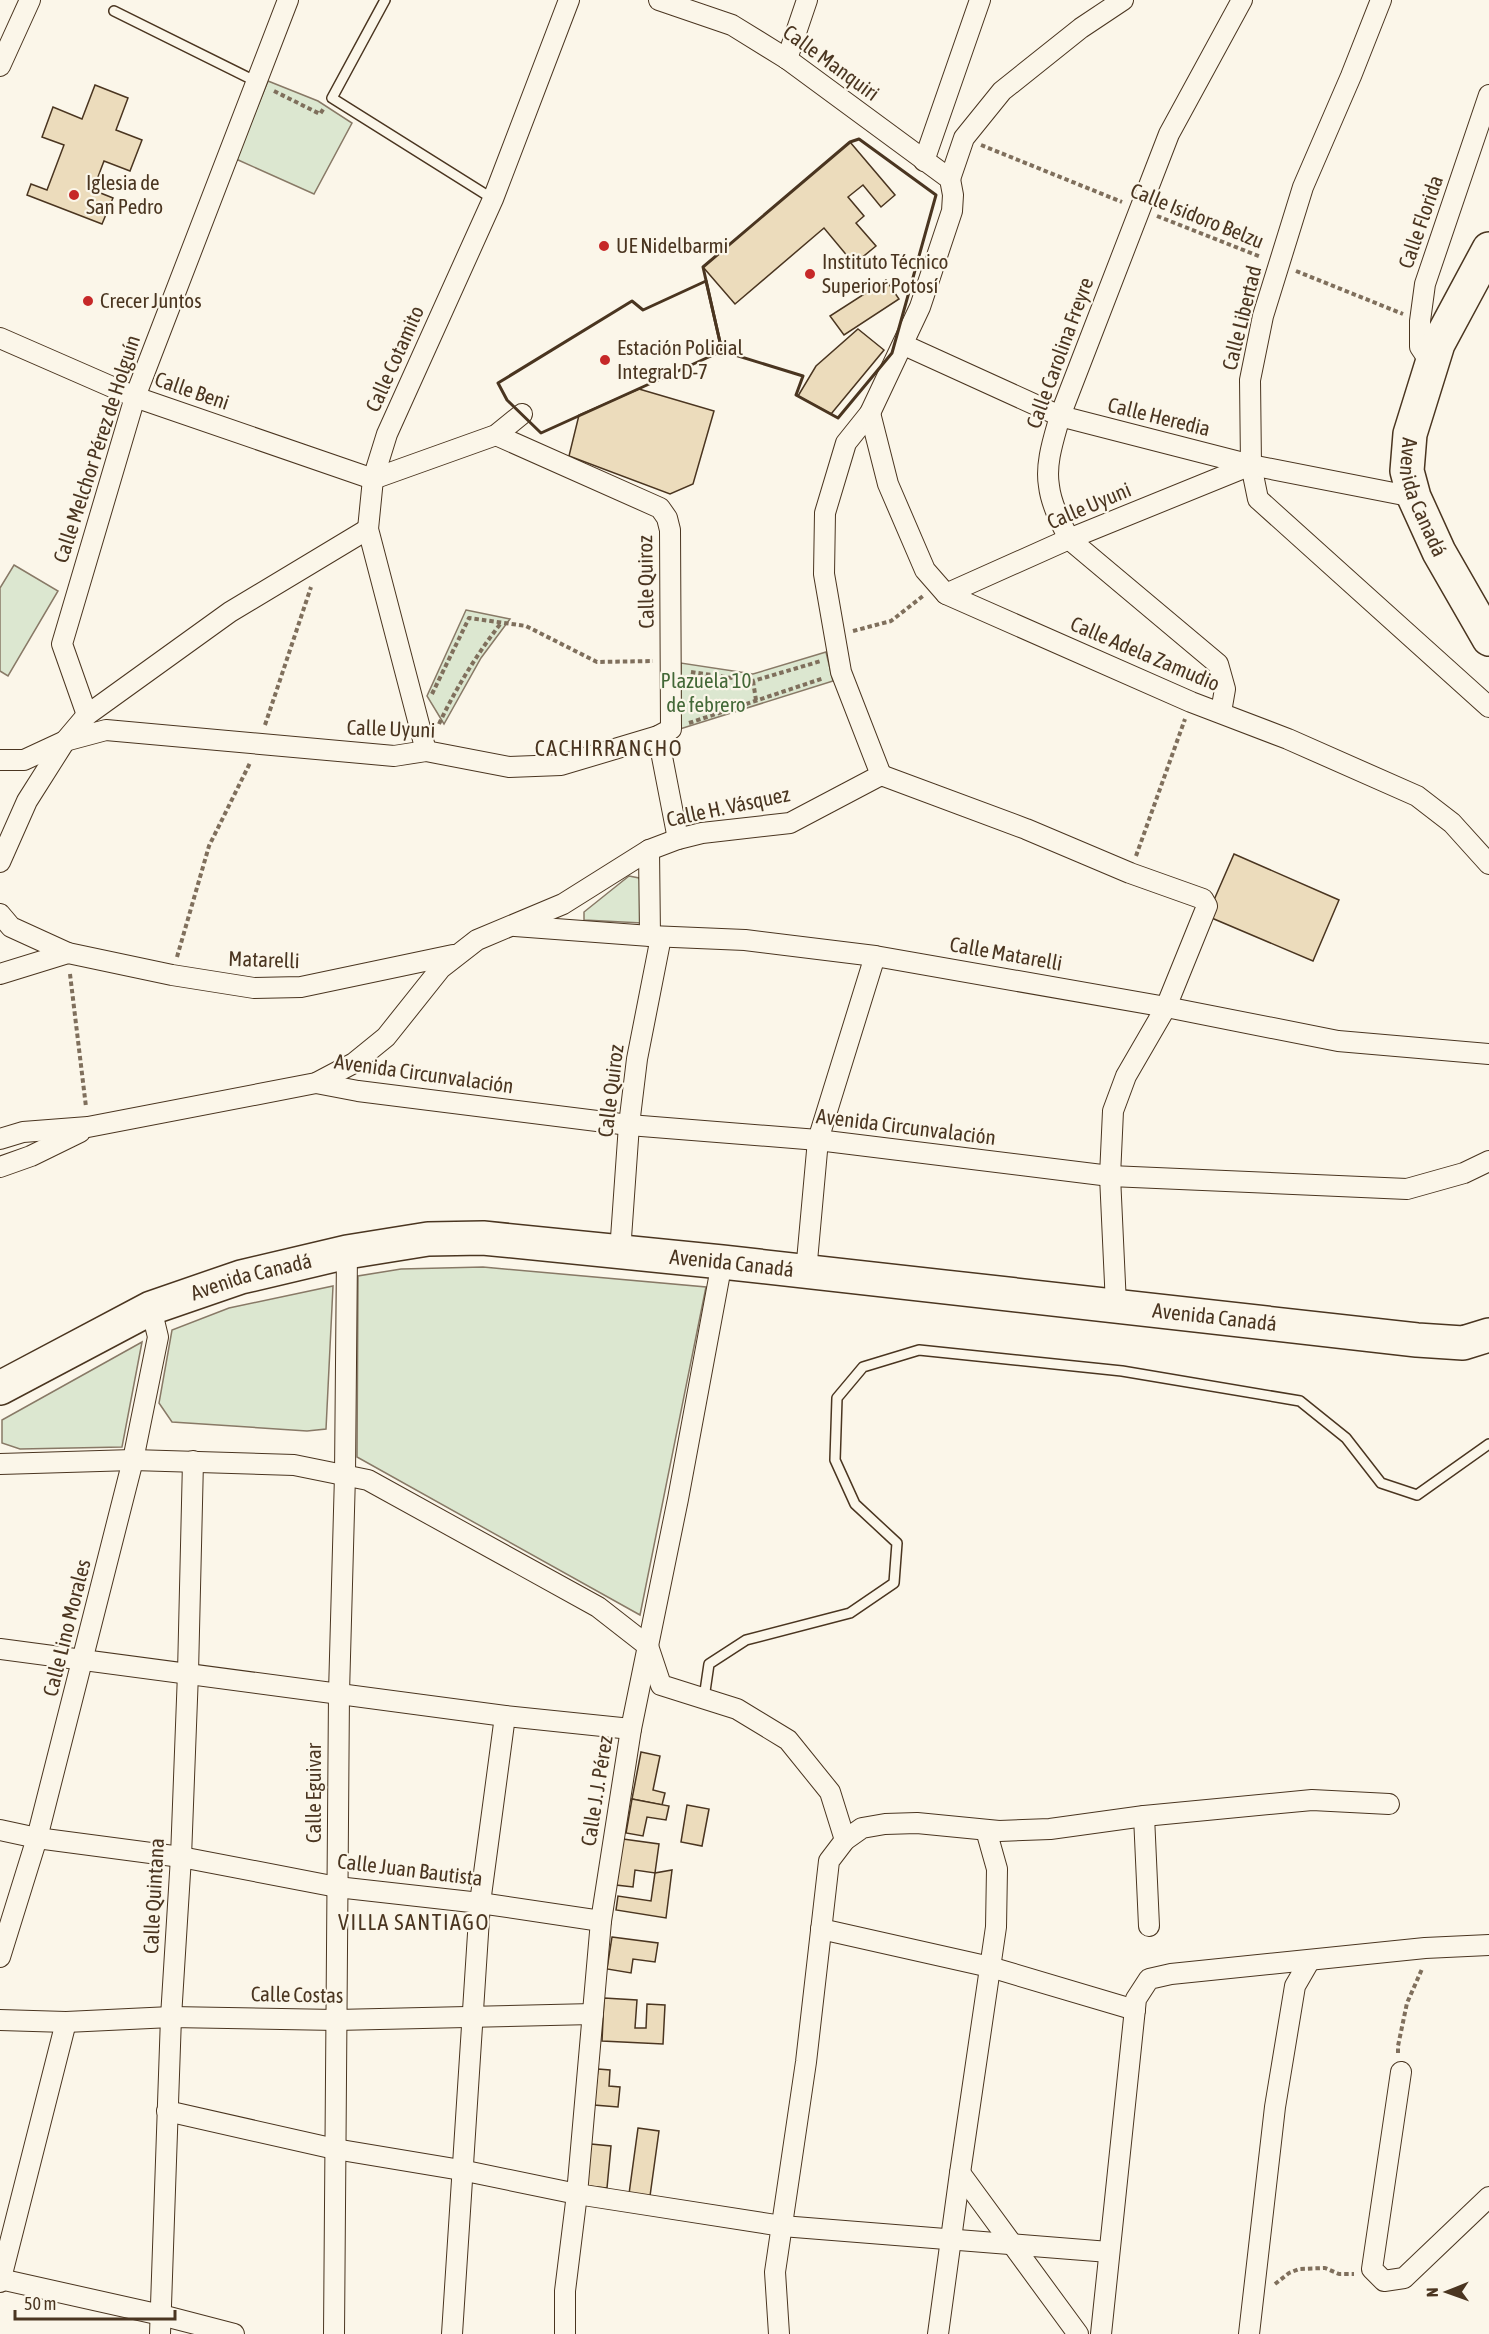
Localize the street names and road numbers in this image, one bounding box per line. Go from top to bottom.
street label: Calle Manquiri [779,19,884,105]
street label: Calle Florida [1393,172,1447,271]
street label: Calle Isidoro Belzu [1127,177,1268,253]
street label: Calle Libertad [1216,263,1266,372]
street label: Calle Carolina Freyre [1021,274,1098,431]
street label: Calle Cotamito [360,302,428,415]
street label: Calle Melchor Pérez de Holguín [48,332,144,566]
street label: Calle Beni [152,366,233,414]
street label: Calle Heredia [1106,392,1213,440]
street label: Avenida Canadá [1396,437,1452,560]
street label: Calle Uyuni [1043,477,1134,533]
street label: Calle Quiroz [632,535,658,629]
street label: Calle Adela Zamudio [1067,611,1224,695]
street label: Calle Uyuni [346,714,436,742]
street label: Calle H. Vásquez [664,781,792,831]
street label: Calle Matarelli [948,931,1064,975]
street label: Matarelli [228,946,300,972]
street label: Calle Quiroz [592,1043,628,1139]
street label: Avenida Circunvalación [333,1049,515,1097]
street label: Avenida Circunvalación [815,1103,997,1149]
street label: Avenida Canadá [669,1244,795,1281]
street label: Avenida Canadá [187,1248,314,1304]
street label: Avenida Canadá [1151,1297,1278,1335]
street label: Calle Lino Morales [37,1557,95,1699]
street label: Calle J. J. Pérez [575,1734,617,1848]
street label: Calle Eguivar [301,1742,325,1843]
street label: Calle Quintana [138,1838,168,1954]
street label: Calle Juan Bautista [336,1848,484,1890]
street label: Calle Costas [251,1981,343,2007]

